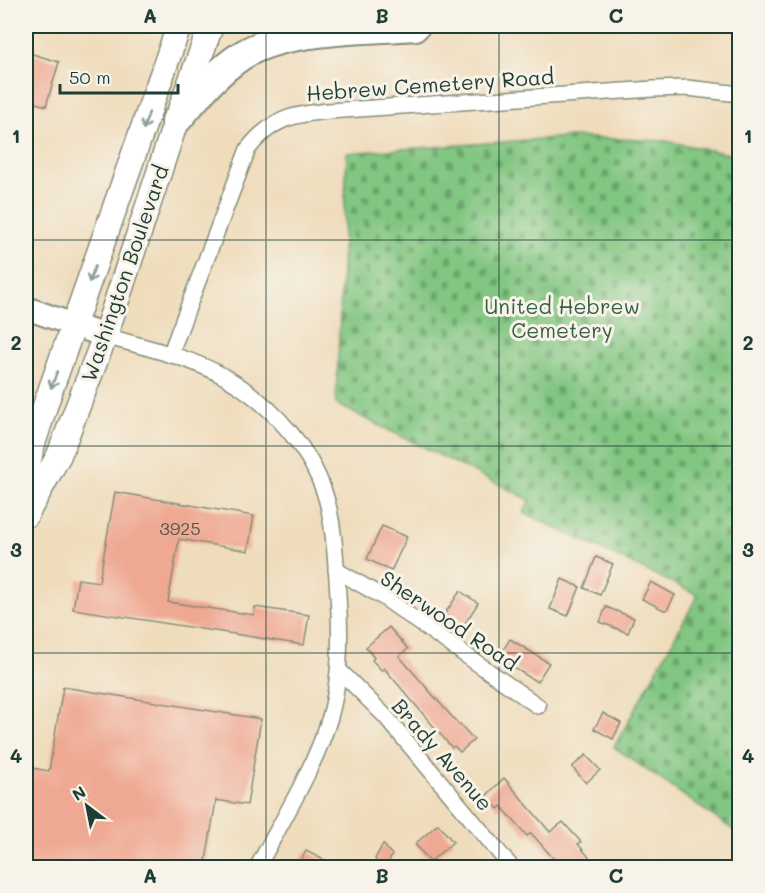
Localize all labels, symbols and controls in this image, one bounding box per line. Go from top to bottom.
text: A [143,2,157,28]
text: B [375,2,389,28]
text: C [609,2,624,28]
scale bar [60,57,178,95]
street label: Hebrew Cemetery Road [305,62,555,106]
text: 50 m [69,65,111,89]
one-way arrow [140,111,151,130]
text: 1 [12,122,20,148]
text: 1 [744,122,752,148]
street label: Washington Boulevard [74,161,174,385]
one-way arrow [86,264,97,283]
park label: United Hebrew Cemetery [484,292,640,343]
text: 2 [10,329,22,355]
text: 2 [742,329,754,355]
one-way arrow [47,370,58,389]
house number: 3925 [159,516,201,540]
text: 3 [10,536,22,562]
text: 3 [742,536,754,562]
street label: Sherwood Road [376,564,524,676]
street label: Brady Avenue [387,692,499,816]
text: 4 [10,742,23,768]
text: 4 [742,742,755,768]
north arrow [57,776,117,836]
text: N [68,781,90,805]
text: A [143,862,157,888]
text: B [375,862,389,888]
text: C [609,862,624,888]

